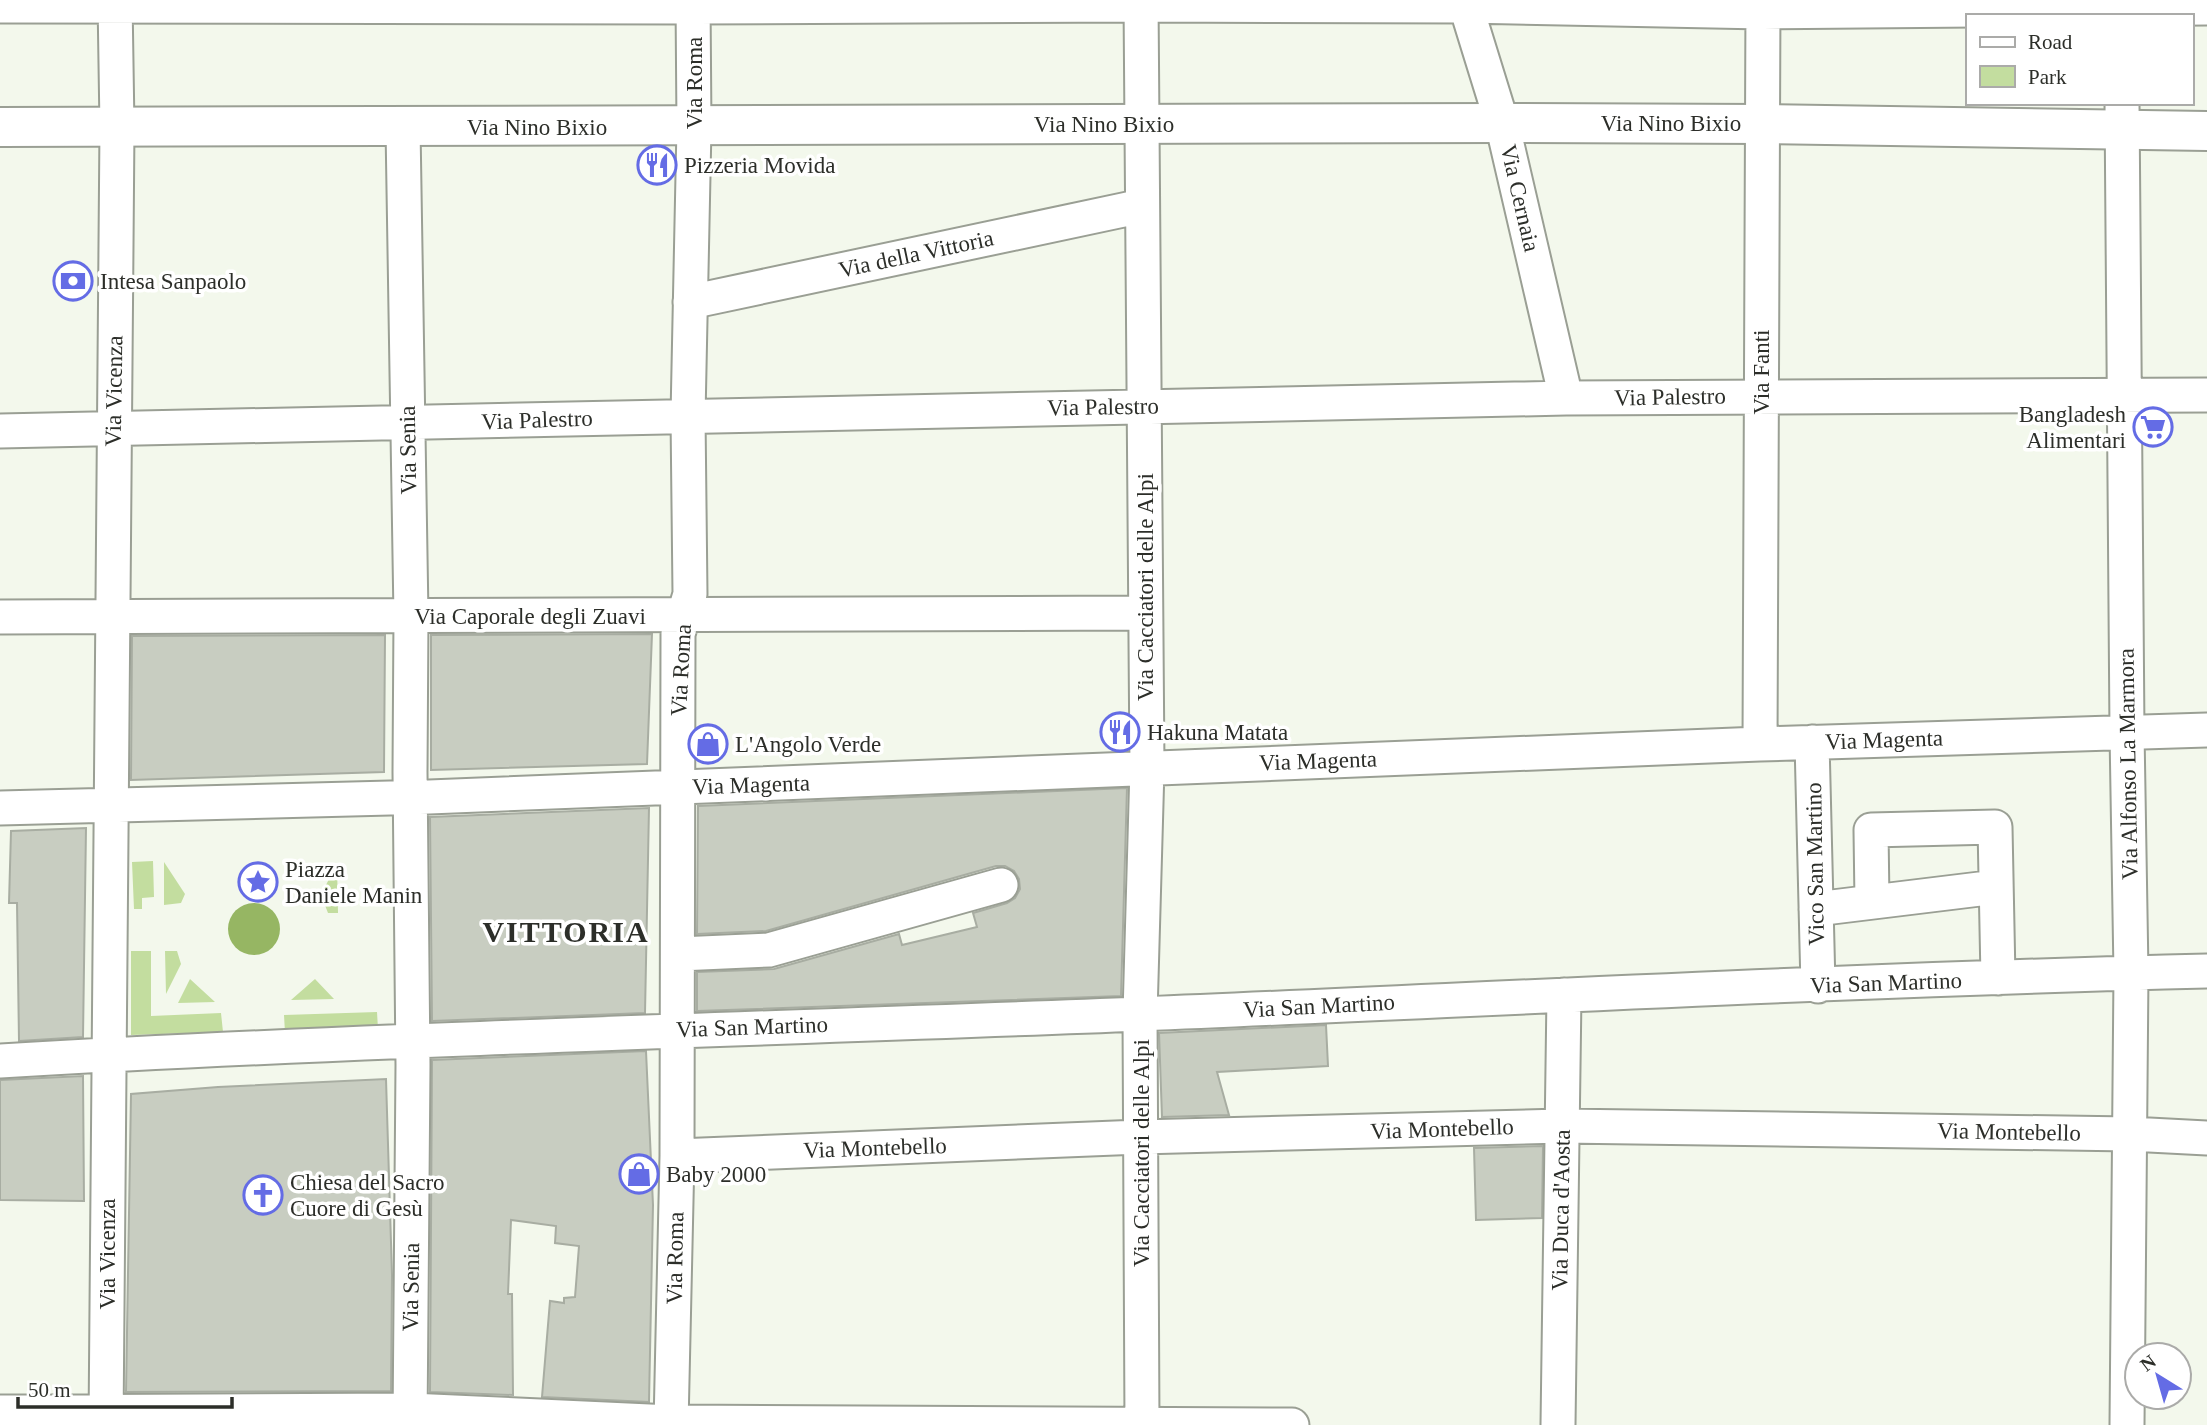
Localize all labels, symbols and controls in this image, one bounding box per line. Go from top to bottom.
legend [1966,14,2193,105]
text: Road [2028,30,2073,54]
street label: Via Roma [682,37,707,129]
text: Park [2028,65,2067,89]
street label: Via Nino Bixio [1601,111,1741,136]
street label: Via Nino Bixio [1034,112,1174,137]
street label: Via Nino Bixio [467,115,607,140]
street label: Via Cernaia [1496,142,1544,254]
restaurant icon: Pizzeria Movida [636,144,678,186]
place label: Pizzeria Movida [684,153,835,178]
street label: Via della Vittoria [836,225,996,283]
bank icon: Intesa Sanpaolo [52,260,94,302]
place label: Intesa Sanpaolo [100,269,246,294]
street label: Via Fanti [1749,330,1774,414]
street label: Via Vicenza [101,335,127,447]
street label: Via Palestro [1614,384,1726,410]
street label: Via Palestro [1047,394,1159,420]
place label: Bangladesh Alimentari [2019,402,2126,453]
street label: Via Senia [395,405,421,495]
street label: Via Palestro [481,406,593,434]
supermarket icon: Bangladesh Alimentari [2132,406,2174,448]
street label: Via Cacciatori delle Alpi [1133,473,1158,701]
street label: Via Caporale degli Zuavi [414,604,646,629]
street label: Via Roma [666,623,696,717]
street label: Via Alfonso La Marmora [2113,648,2143,880]
restaurant icon: Hakuna Matata [1099,711,1141,753]
place label: Hakuna Matata [1147,720,1288,745]
shop icon: L'Angolo Verde [687,723,729,765]
street label: Via Magenta [1825,725,1943,755]
place label: L'Angolo Verde [735,732,881,757]
street label: Via Magenta [1259,746,1377,776]
street label: Via Magenta [692,770,810,800]
street label: Vico San Martino [1801,782,1829,946]
place label: Piazza Daniele Manin [285,857,423,908]
place icon: Piazza Daniele Manin [237,861,279,903]
district label: VITTORIA [482,915,650,948]
street label: Via San Martino [1810,968,1962,998]
street label: Via San Martino [1242,990,1396,1022]
street label: Via San Martino [676,1012,828,1042]
street label: Via Cacciatori delle Alpi [1129,1039,1154,1267]
street label: Via Montebello [1370,1114,1514,1144]
street label: Via Montebello [1937,1118,2081,1146]
street label: Via Duca d'Aosta [1547,1129,1575,1291]
street label: Via Montebello [803,1133,947,1163]
shop icon: Baby 2000 [618,1153,660,1195]
place label: Baby 2000 [666,1162,766,1187]
place label: Chiesa del Sacro Cuore di Gesù [290,1170,445,1221]
church icon: Chiesa del Sacro Cuore di Gesù [242,1174,284,1216]
street label: Via Vicenza [95,1198,120,1310]
street label: Via Roma [662,1212,688,1304]
street label: Via Senia [398,1242,424,1332]
north arrow [2123,1341,2193,1411]
text: N [2136,1350,2160,1375]
scale bar [18,1366,231,1410]
text: 50 m [28,1378,71,1402]

